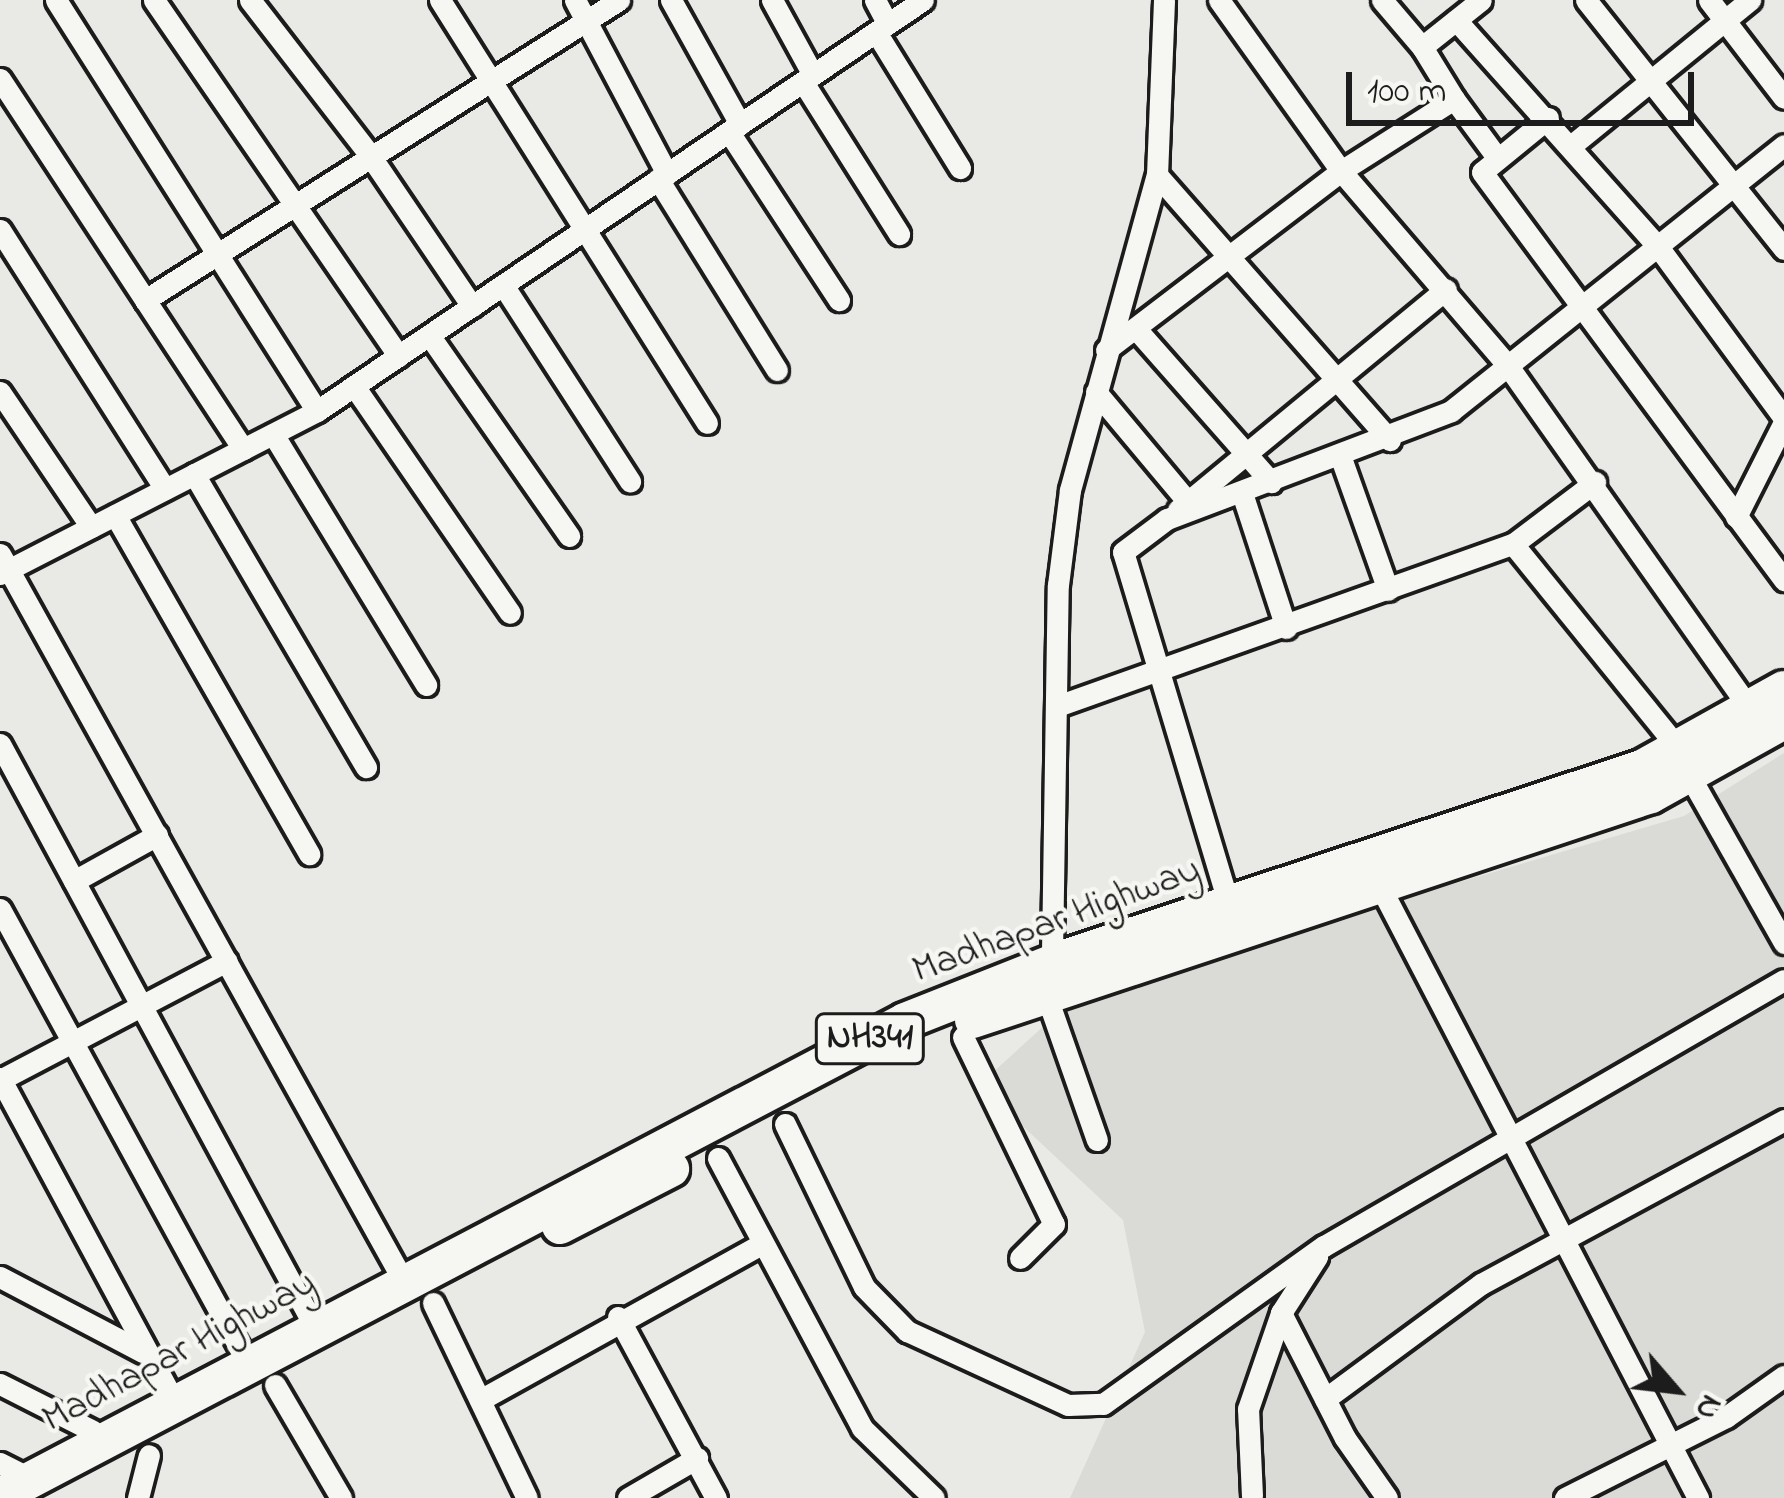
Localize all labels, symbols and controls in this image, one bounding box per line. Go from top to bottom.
scale bar [1352,48,1700,122]
text: 100 m [1367,66,1447,119]
street label: Madhapar Highway [907,848,1207,996]
road number: NH341 [813,1009,927,1069]
street label: Madhapar Highway [35,1261,325,1445]
north arrow [1616,1330,1736,1450]
text: N [1681,1386,1734,1428]

